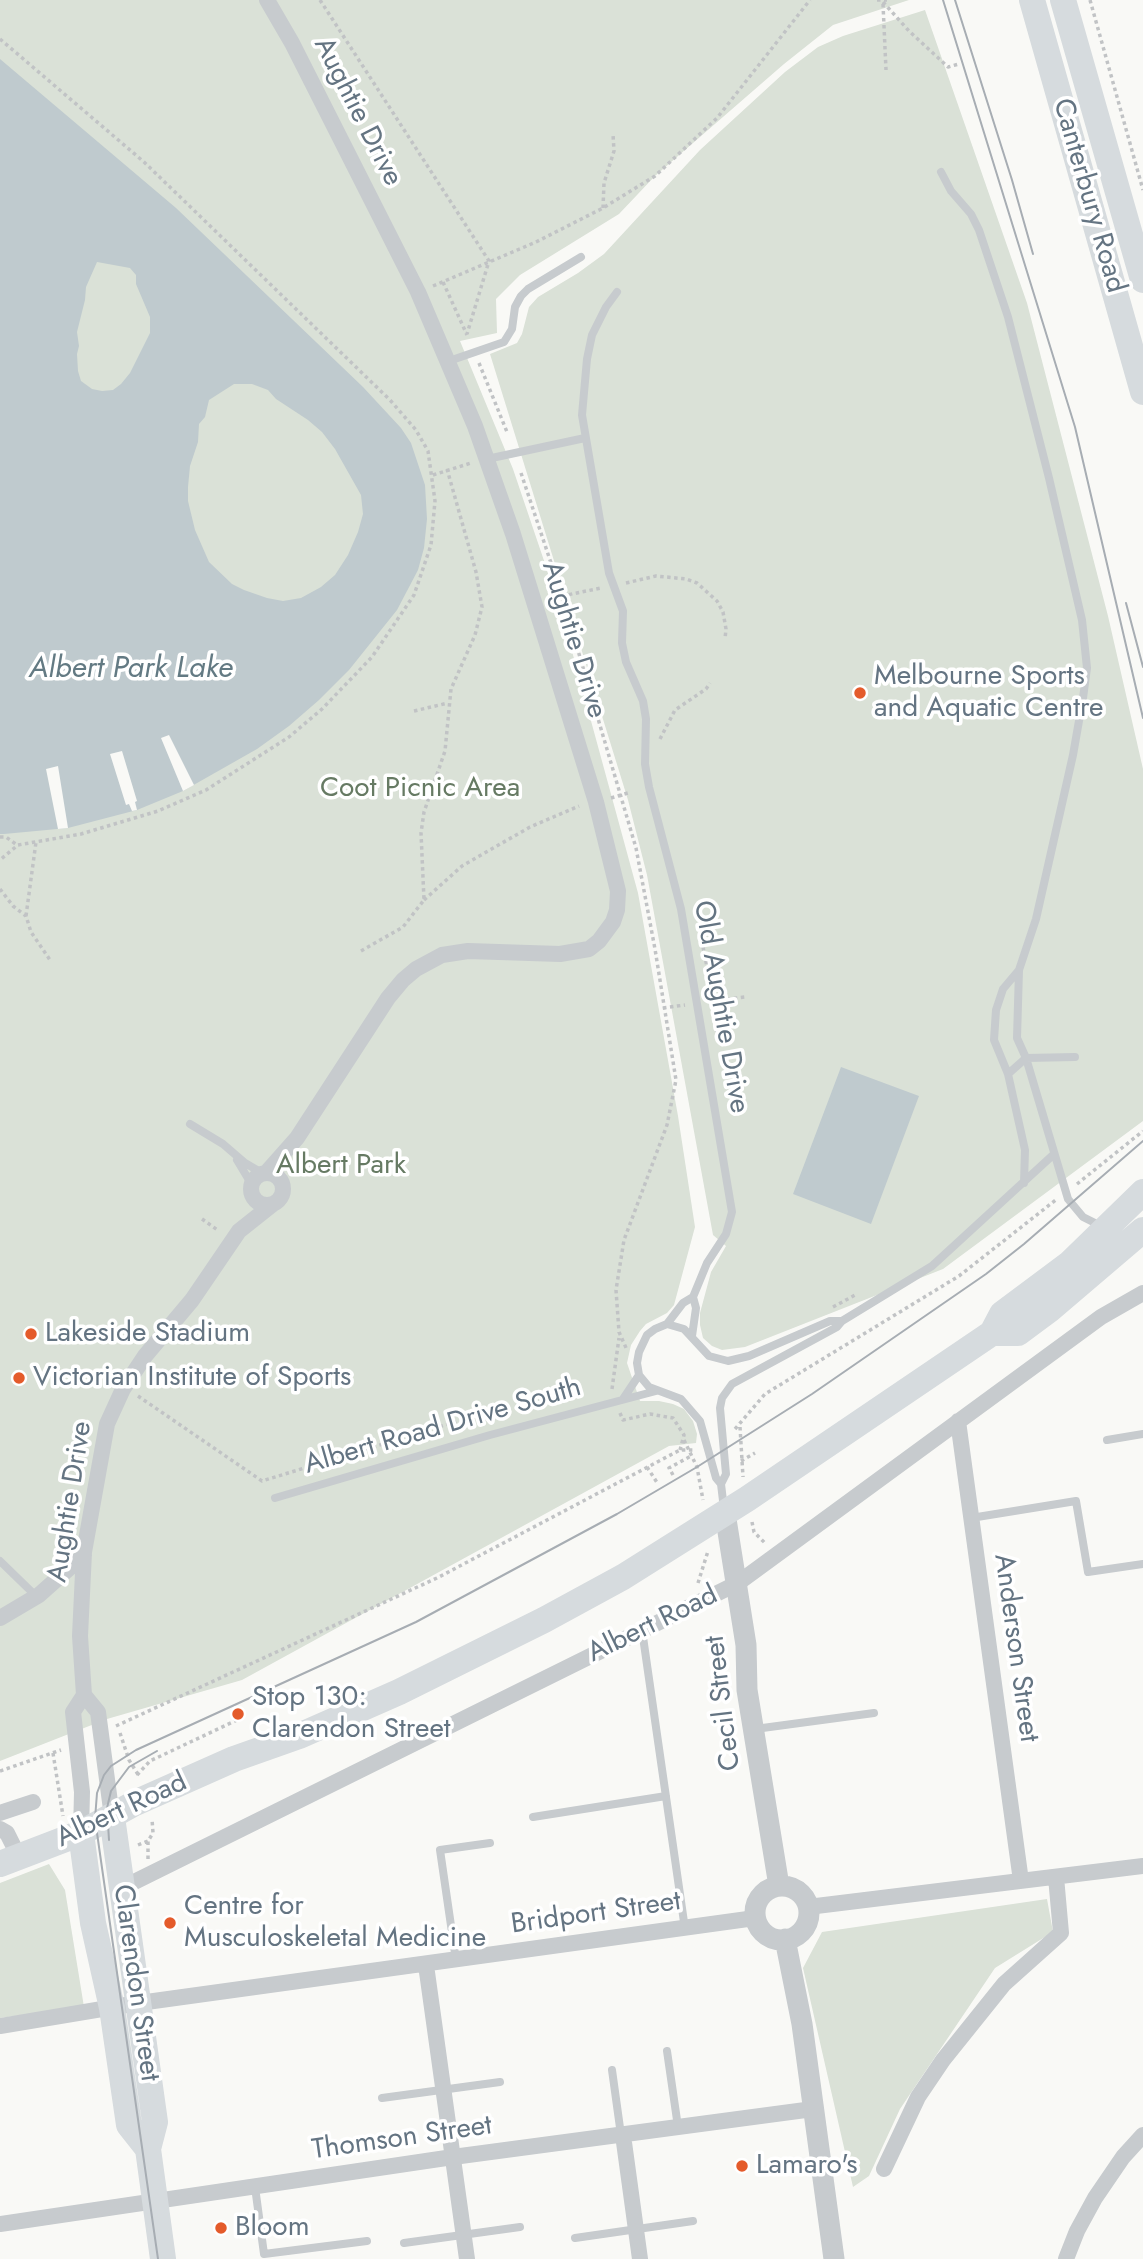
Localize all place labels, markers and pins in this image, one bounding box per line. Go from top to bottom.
place label: Melbourne Sports and Aquatic Centre [874,660,1104,726]
marker: Melbourne Sports and Aquatic Centre [852,685,868,701]
place label: Lakeside Stadium [45,1317,250,1351]
marker: Lakeside Stadium [23,1326,39,1342]
place label: Victorian Institute of Sports [33,1361,351,1395]
marker: Victorian Institute of Sports [11,1370,27,1386]
place label: Stop 130: Clarendon Street [252,1681,451,1747]
marker: Stop 130: Clarendon Street [230,1706,246,1722]
place label: Centre for Musculoskeletal Medicine [184,1890,486,1956]
marker: Centre for Musculoskeletal Medicine [162,1915,178,1931]
place label: Lamaro's [756,2149,857,2183]
marker: Lamaro's [734,2158,750,2174]
place label: Bloom [235,2211,309,2245]
marker: Bloom [213,2220,229,2236]

